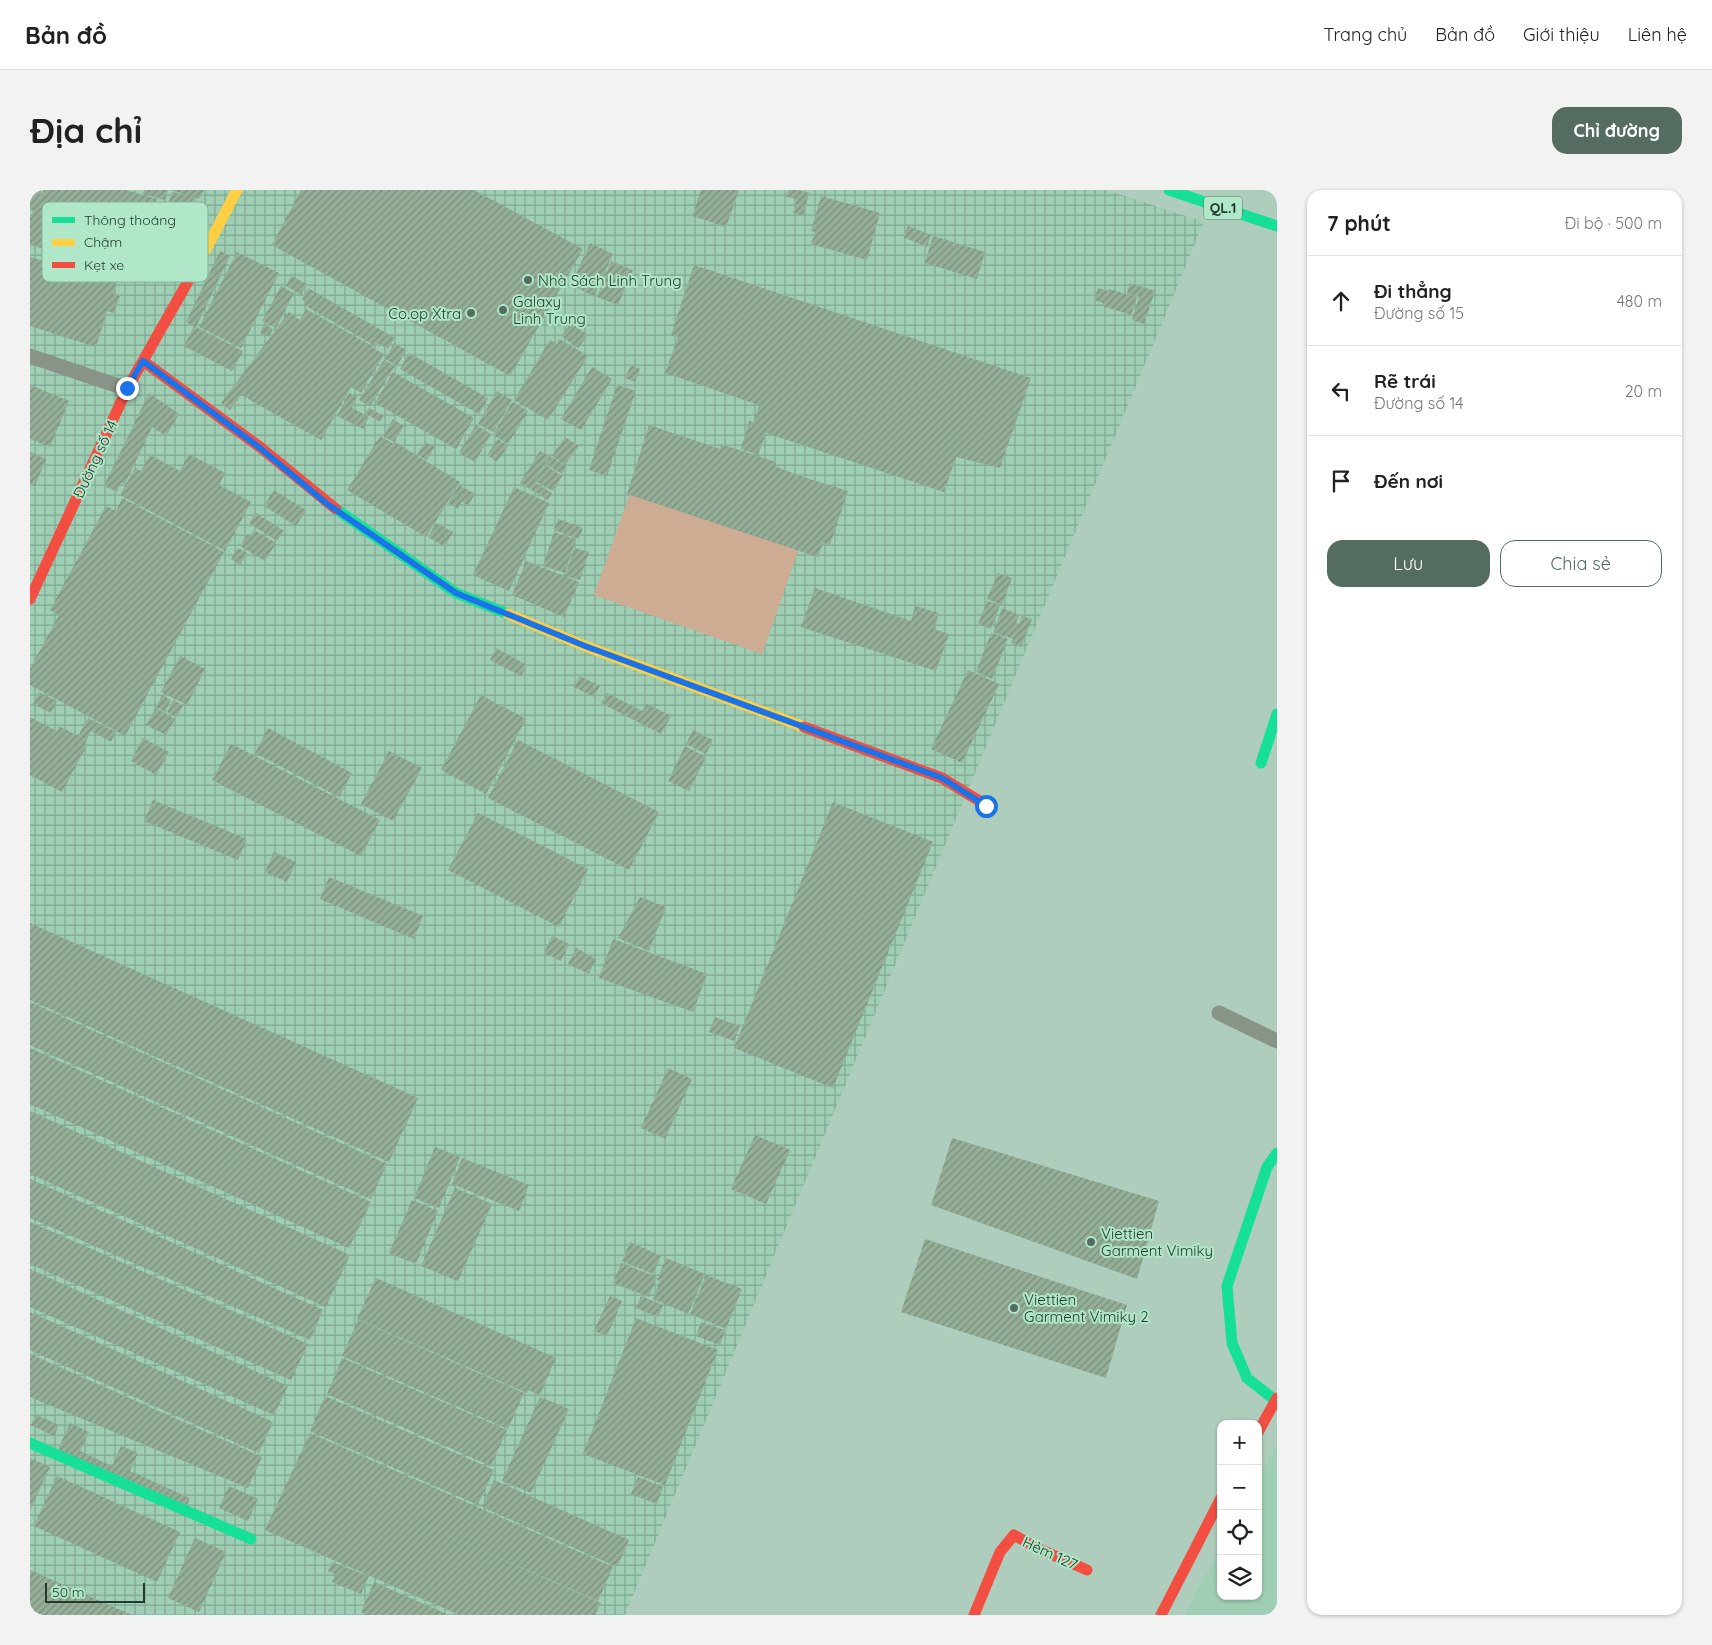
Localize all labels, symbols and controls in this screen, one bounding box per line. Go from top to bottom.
text: Bản đồ [25,20,107,50]
text: Trang chủ [1324,23,1407,46]
text: Bản đồ [1435,23,1495,46]
text: Giới thiệu [1523,23,1600,46]
text: Liên hệ [1628,23,1687,46]
button: Chỉ đường [1552,107,1682,154]
text: Địa chỉ [30,108,142,152]
road number: QL.1 [1204,197,1242,220]
legend [42,202,208,282]
text: 7 phút [1327,210,1391,236]
text: Thông thoáng [84,211,176,229]
text: Đi bộ · 500 m [1565,213,1662,233]
text: Chậm [84,233,122,251]
text: Kẹt xe [84,256,124,274]
place label: Nhà Sách Linh Trung [538,271,682,290]
marker: Nhà Sách Linh Trung [522,274,534,286]
text: Đi thẳng [1374,279,1452,303]
icon: ahead [1327,287,1355,315]
text: 480 m [1616,291,1662,311]
place label: Galaxy Linh Trung [513,292,586,328]
text: Đường số 15 [1374,303,1464,323]
place label: Co.op Xtra [388,304,461,323]
marker: Galaxy Linh Trung [497,304,509,316]
marker: Co.op Xtra [465,307,477,319]
text: Rẽ trái [1374,369,1436,393]
route end [116,377,139,400]
icon: left [1327,377,1355,405]
text: 20 m [1625,381,1662,401]
text: Đường số 14 [1374,393,1464,413]
street label: Đường số 14 [69,417,121,501]
icon: arrive [1327,467,1355,495]
text: Đến nơi [1374,469,1443,493]
button: Lưu [1327,540,1490,587]
button: Chia sẻ [1500,540,1662,587]
route start [975,795,998,818]
place label: Viettien Garment Vimiky [1101,1224,1213,1260]
marker: Viettien Garment Vimiky [1085,1236,1097,1248]
place label: Viettien Garment Vimiky 2 [1024,1290,1149,1326]
marker: Viettien Garment Vimiky 2 [1008,1302,1020,1314]
map controls [1217,1420,1262,1600]
button: + [1217,1420,1262,1465]
button: − [1217,1465,1262,1510]
button: locate [1217,1510,1262,1555]
street label: Hẻm 127 [1020,1532,1081,1574]
button: layers [1217,1555,1262,1600]
scale bar [45,1580,145,1603]
text: 50 m [52,1583,85,1601]

